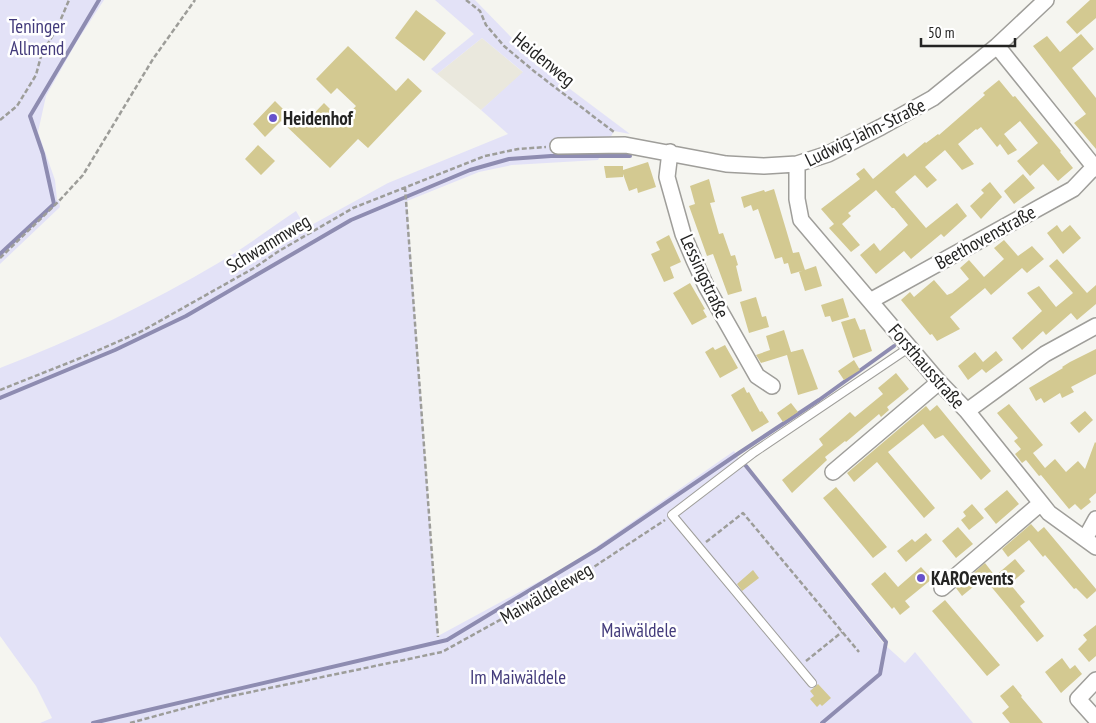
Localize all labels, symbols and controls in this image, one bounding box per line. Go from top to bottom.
park label: Teninger Allmend [9,14,66,60]
scale bar [921,15,1015,47]
text: 50 m [928,23,954,42]
street label: Heidenweg [508,27,580,91]
street label: Ludwig-Jahn-Straße [801,92,929,171]
place label: Heidenhof [283,106,353,130]
marker: Heidenhof [267,112,279,124]
street label: Beethovenstraße [931,199,1040,274]
street label: Schwammweg [222,209,314,277]
street label: Lessingstraße [675,230,735,322]
street label: Forsthausstraße [883,318,971,414]
street label: Maiwäldeleweg [496,557,596,629]
place label: KAROevents [931,566,1014,590]
marker: KAROevents [915,572,927,584]
park label: Maiwäldele [601,618,677,642]
park label: Im Maiwäldele [470,665,566,689]

